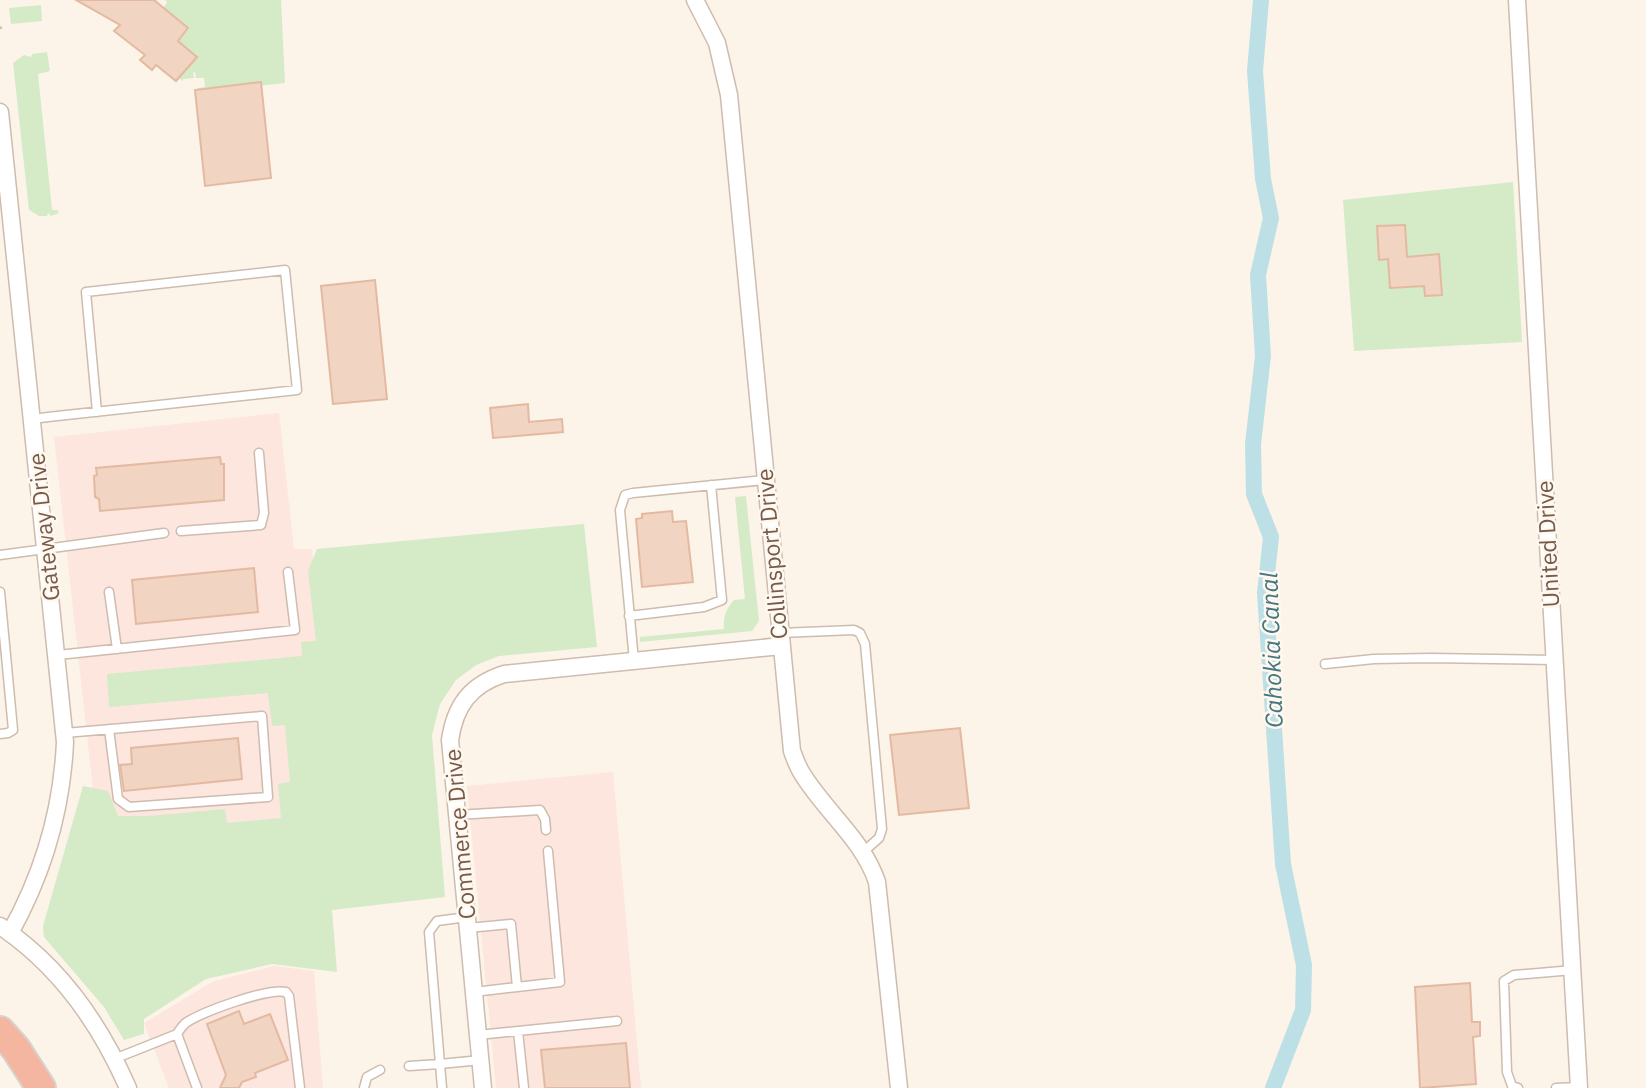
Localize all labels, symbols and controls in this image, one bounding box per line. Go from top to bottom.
street label: Gateway Drive [20,452,66,603]
street label: Collinsport Drive [749,467,793,641]
street label: United Drive [1529,480,1565,608]
water label: Cahokia Canal [1252,571,1290,728]
street label: Commerce Drive [437,748,481,921]

